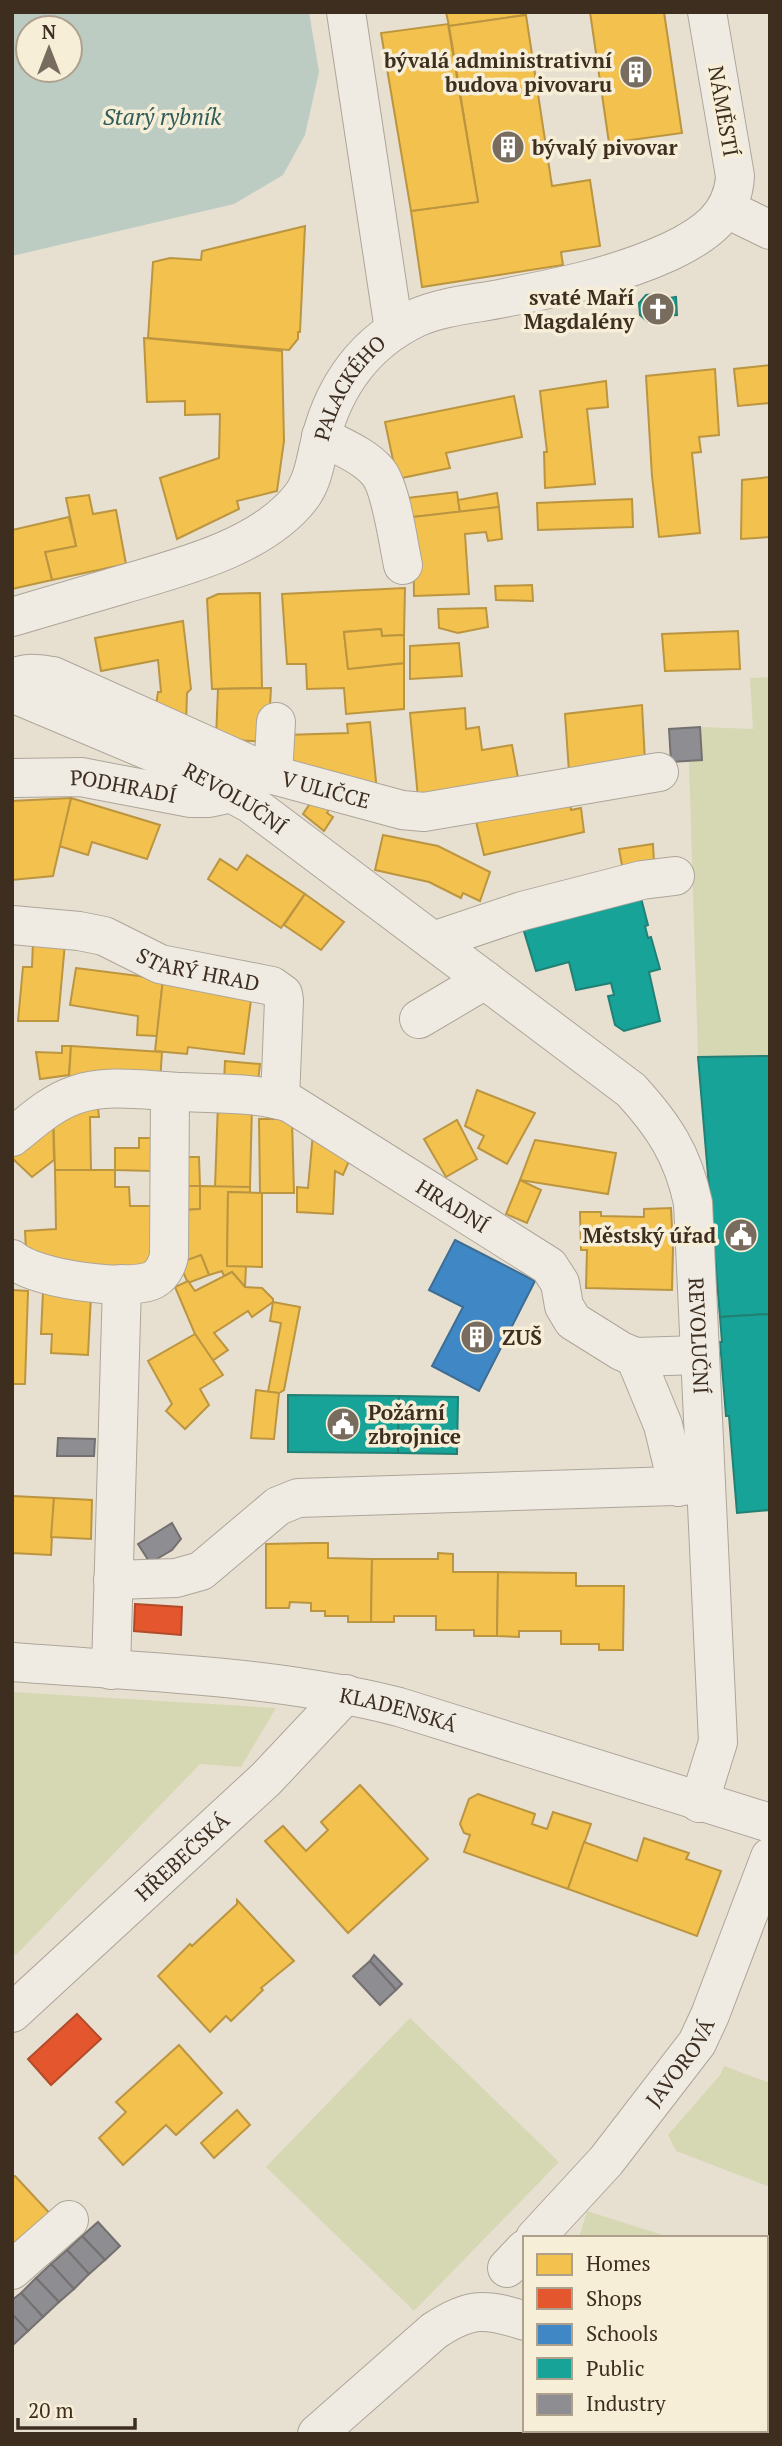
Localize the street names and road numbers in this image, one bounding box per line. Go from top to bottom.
street label: NÁMĚSTÍ [702,63,746,159]
street label: PALACKÉHO [307,329,391,444]
street label: REVOLUČNÍ [178,756,293,840]
street label: PODHRADÍ [70,763,179,809]
street label: V ULIČCE [278,764,373,815]
street label: STARÝ HRAD [132,941,262,997]
street label: HRADNÍ [411,1172,495,1239]
street label: REVOLUČNÍ [682,1277,716,1395]
street label: KLADENSKÁ [337,1680,461,1739]
street label: HŘEBEČSKÁ [129,1806,235,1907]
street label: JAVOROVÁ [639,2013,721,2112]

